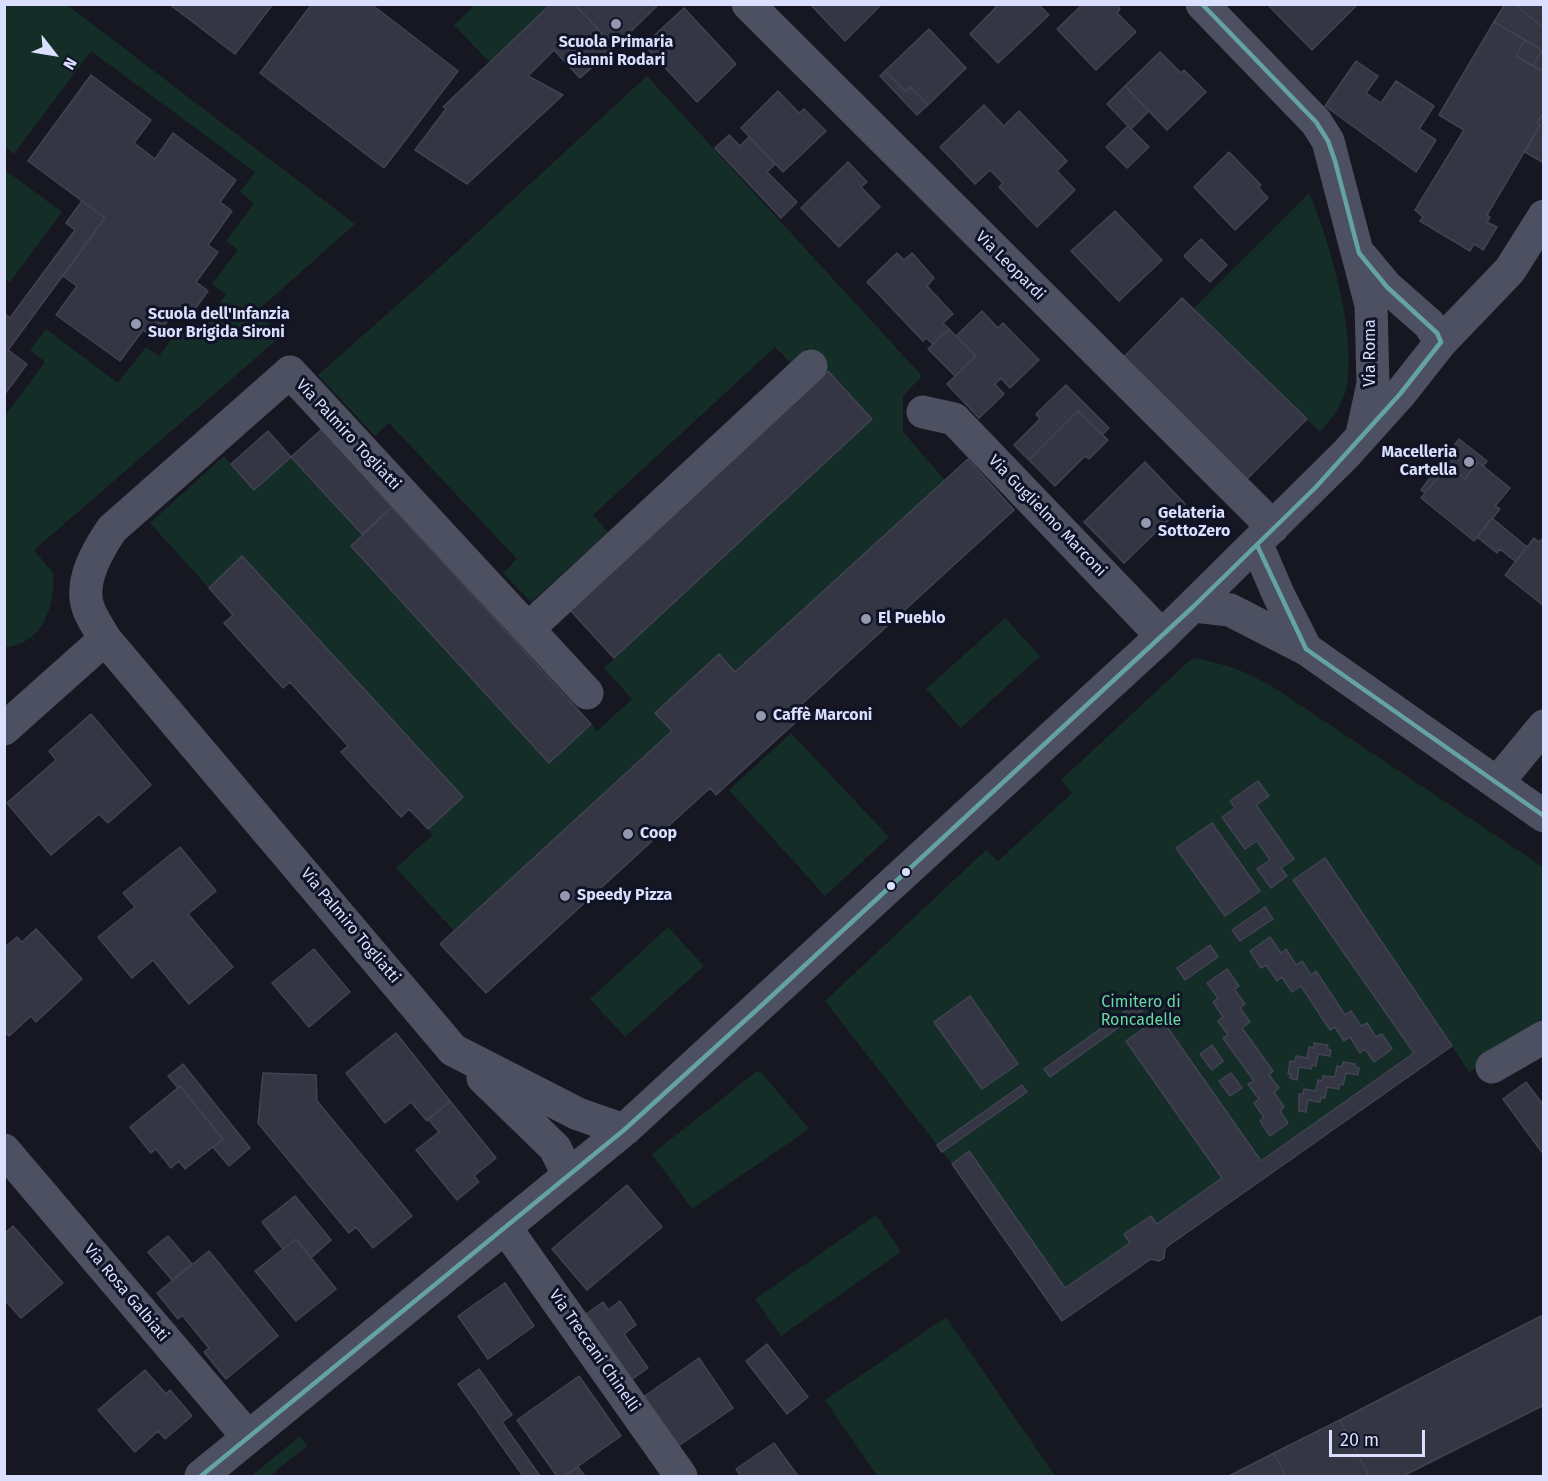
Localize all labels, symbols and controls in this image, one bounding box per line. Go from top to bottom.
marker: Scuola Primaria Gianni Rodari [609,17,623,31]
north arrow [24,24,84,84]
place label: Scuola Primaria Gianni Rodari [559,33,673,71]
text: N [59,54,81,73]
street label: Via Leopardi [971,227,1049,305]
place label: Scuola dell'Infanzia Suor Brigida Sironi [148,305,290,343]
marker: Scuola dell'Infanzia Suor Brigida Sironi [129,317,143,331]
street label: Via Roma [1361,319,1381,387]
street label: Via Palmiro Togliatti [292,376,404,494]
place label: Macelleria Cartella [1382,443,1457,481]
street label: Via Guglielmo Marconi [984,451,1110,581]
marker: Macelleria Cartella [1462,455,1476,469]
place label: Gelateria SottoZero [1158,504,1230,542]
marker: Gelateria SottoZero [1139,516,1153,530]
place label: El Pueblo [878,609,946,629]
marker: El Pueblo [859,612,873,626]
place label: Caffè Marconi [773,706,872,726]
marker: Caffè Marconi [754,709,768,723]
place label: Coop [640,824,677,844]
marker: Coop [621,827,635,841]
street label: Via Palmiro Togliatti [296,864,404,988]
unlabelled marker [900,866,912,878]
unlabelled marker [885,880,897,892]
place label: Speedy Pizza [577,886,672,906]
marker: Speedy Pizza [558,889,572,903]
park label: Cimitero di Roncadelle [1101,993,1181,1031]
street label: Via Rosa Galbiati [80,1240,172,1346]
street label: Via Treccani Chinelli [545,1286,643,1416]
scale bar [1332,1418,1428,1456]
text: 20 m [1340,1429,1379,1451]

